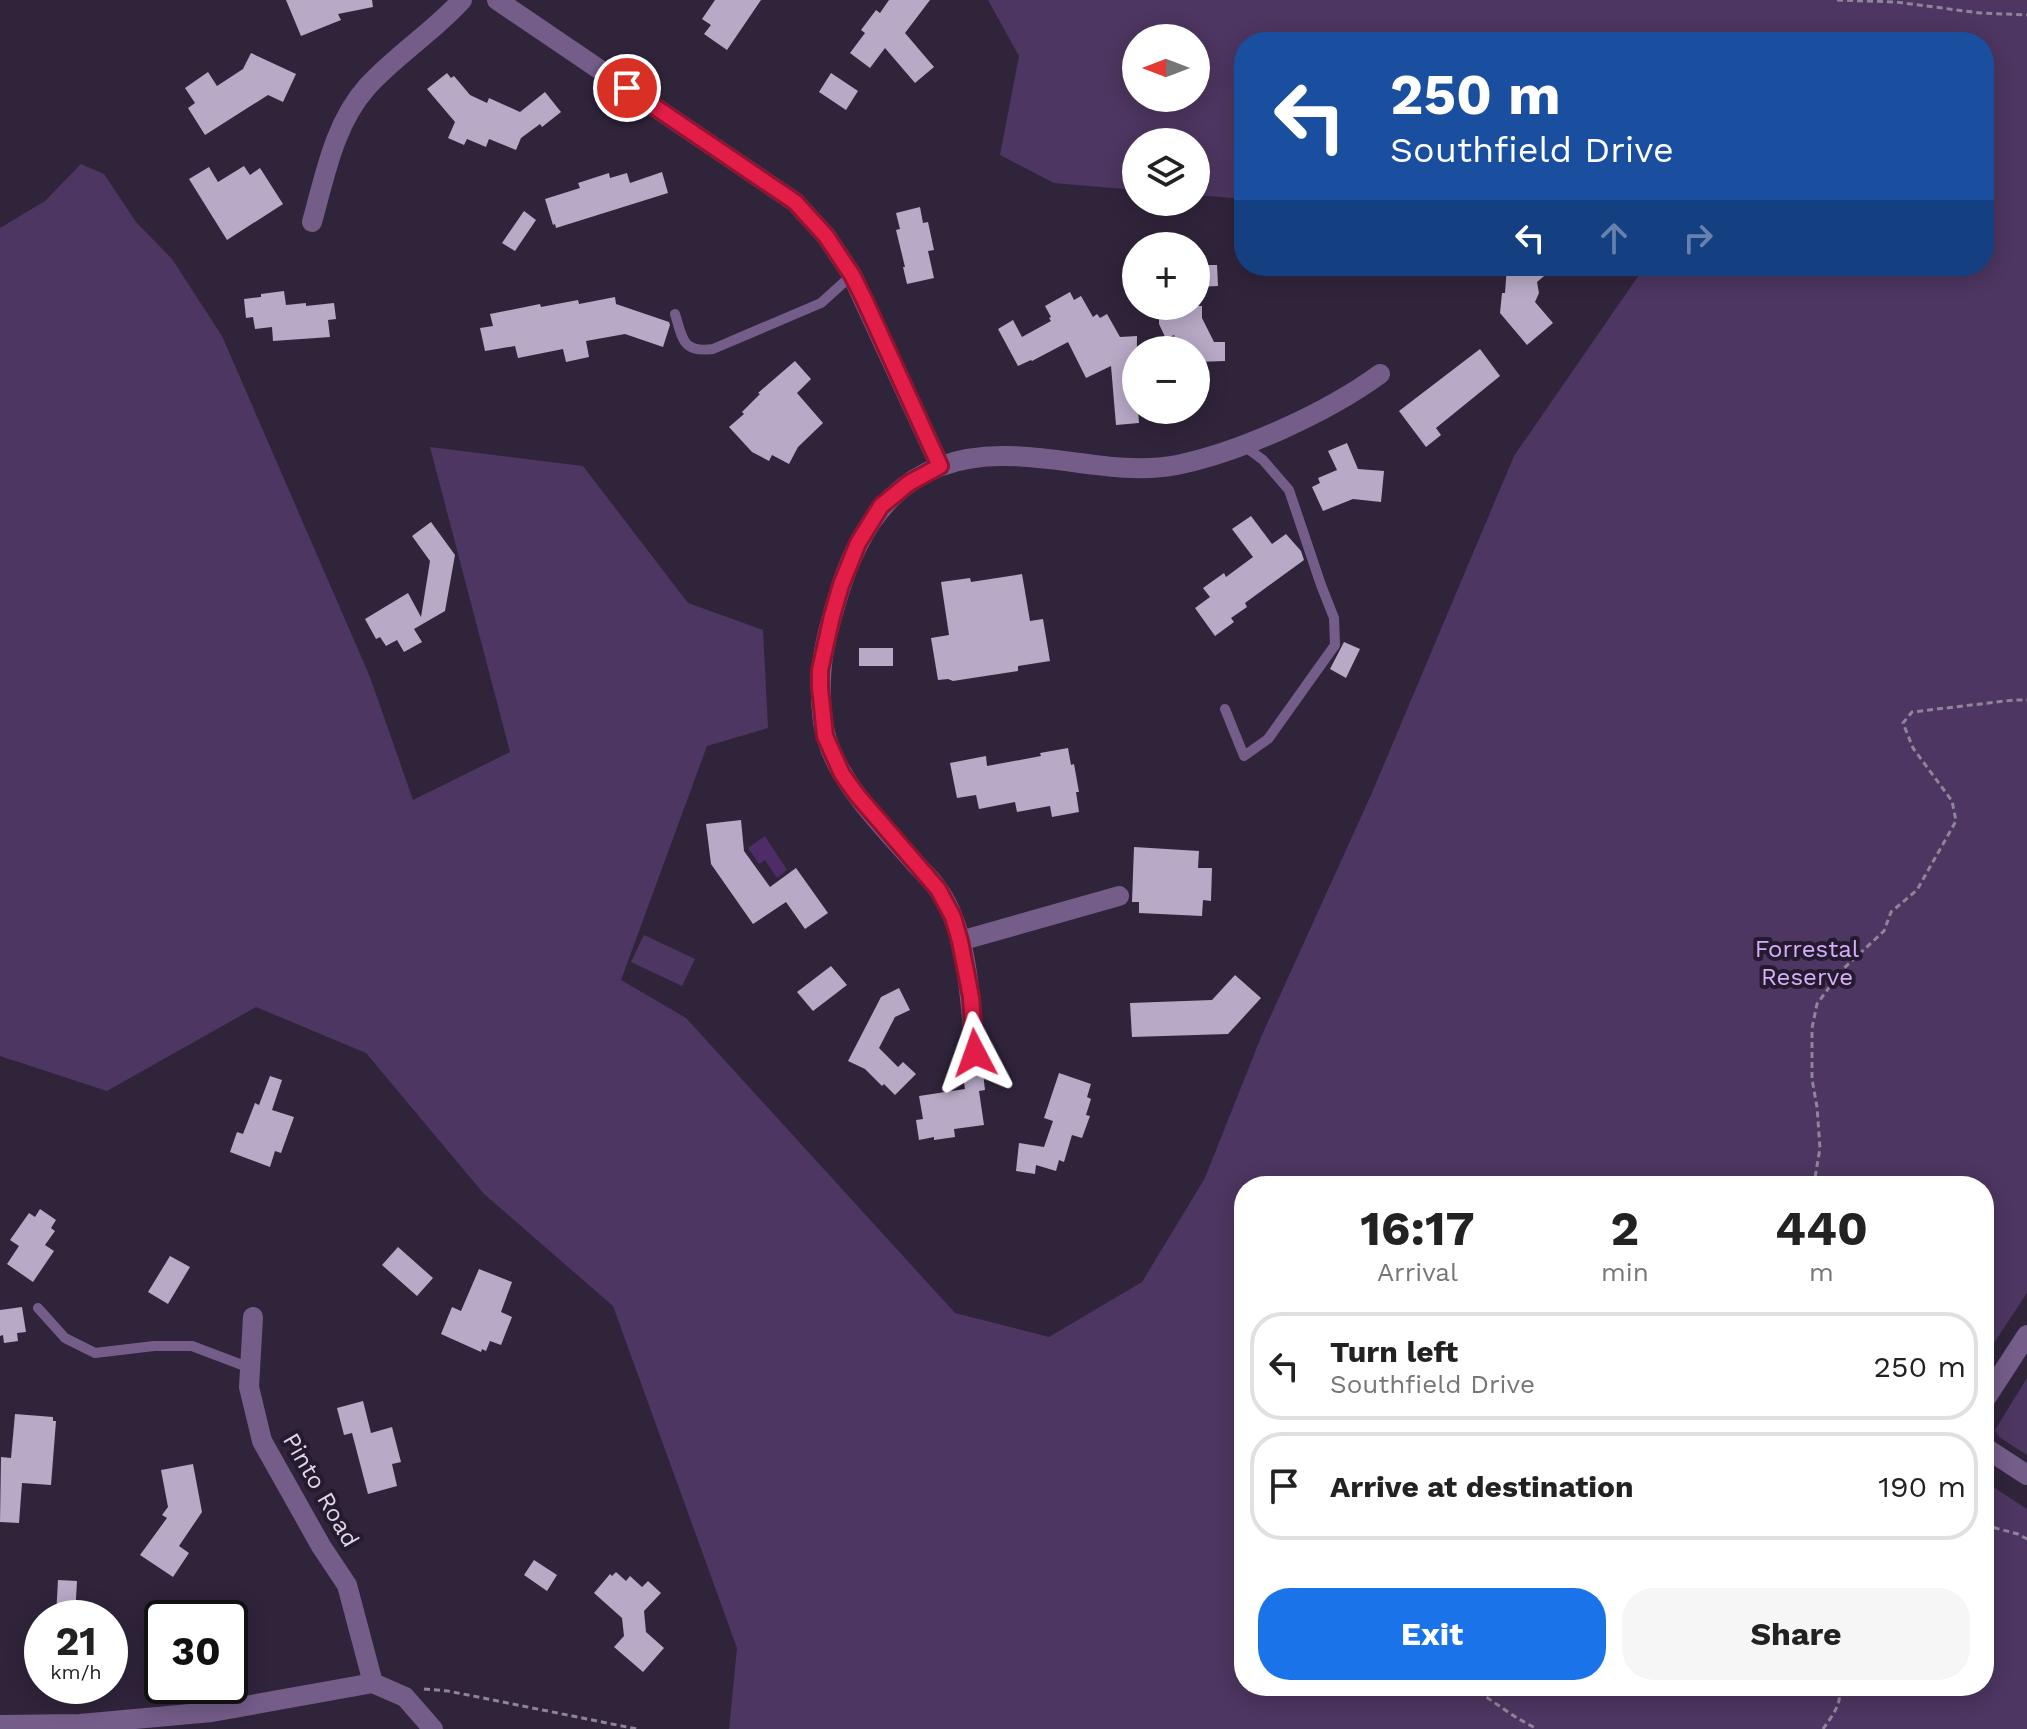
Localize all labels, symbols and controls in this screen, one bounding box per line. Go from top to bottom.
north arrow [1122,24,1210,112]
map controls [1122,24,1210,424]
pin [593,54,661,122]
text: 250 m [1390,62,1561,128]
icon: left [1258,64,1362,168]
icon: arrive [605,66,649,110]
button: layers [1122,128,1210,216]
text: Southfield Drive [1390,129,1674,171]
icon: left [1508,216,1552,260]
icon: ahead [1592,216,1636,260]
icon: right [1676,216,1720,260]
button: + [1122,232,1210,320]
button: − [1122,336,1210,424]
park label: Forrestal Reserve [1755,935,1860,991]
position arrow [933,1011,1017,1095]
text: 16:17 [1360,1200,1475,1257]
text: 2 [1611,1200,1639,1257]
text: 440 [1775,1200,1868,1257]
text: Arrival [1377,1257,1458,1287]
text: min [1601,1257,1649,1287]
text: m [1809,1257,1834,1287]
text: Turn left [1330,1334,1458,1369]
icon: left [1262,1344,1306,1388]
text: 250 m [1874,1349,1966,1384]
text: Southfield Drive [1330,1369,1535,1399]
street label: Pinto Road [277,1428,365,1552]
icon: arrive [1262,1464,1306,1508]
text: Arrive at destination [1330,1469,1634,1504]
text: 190 m [1878,1469,1966,1504]
button: Exit [1258,1588,1606,1680]
button: Share [1622,1588,1970,1680]
speed limit sign: 30 [144,1600,248,1704]
text: 21 [55,1618,97,1665]
text: km/h [50,1660,102,1684]

